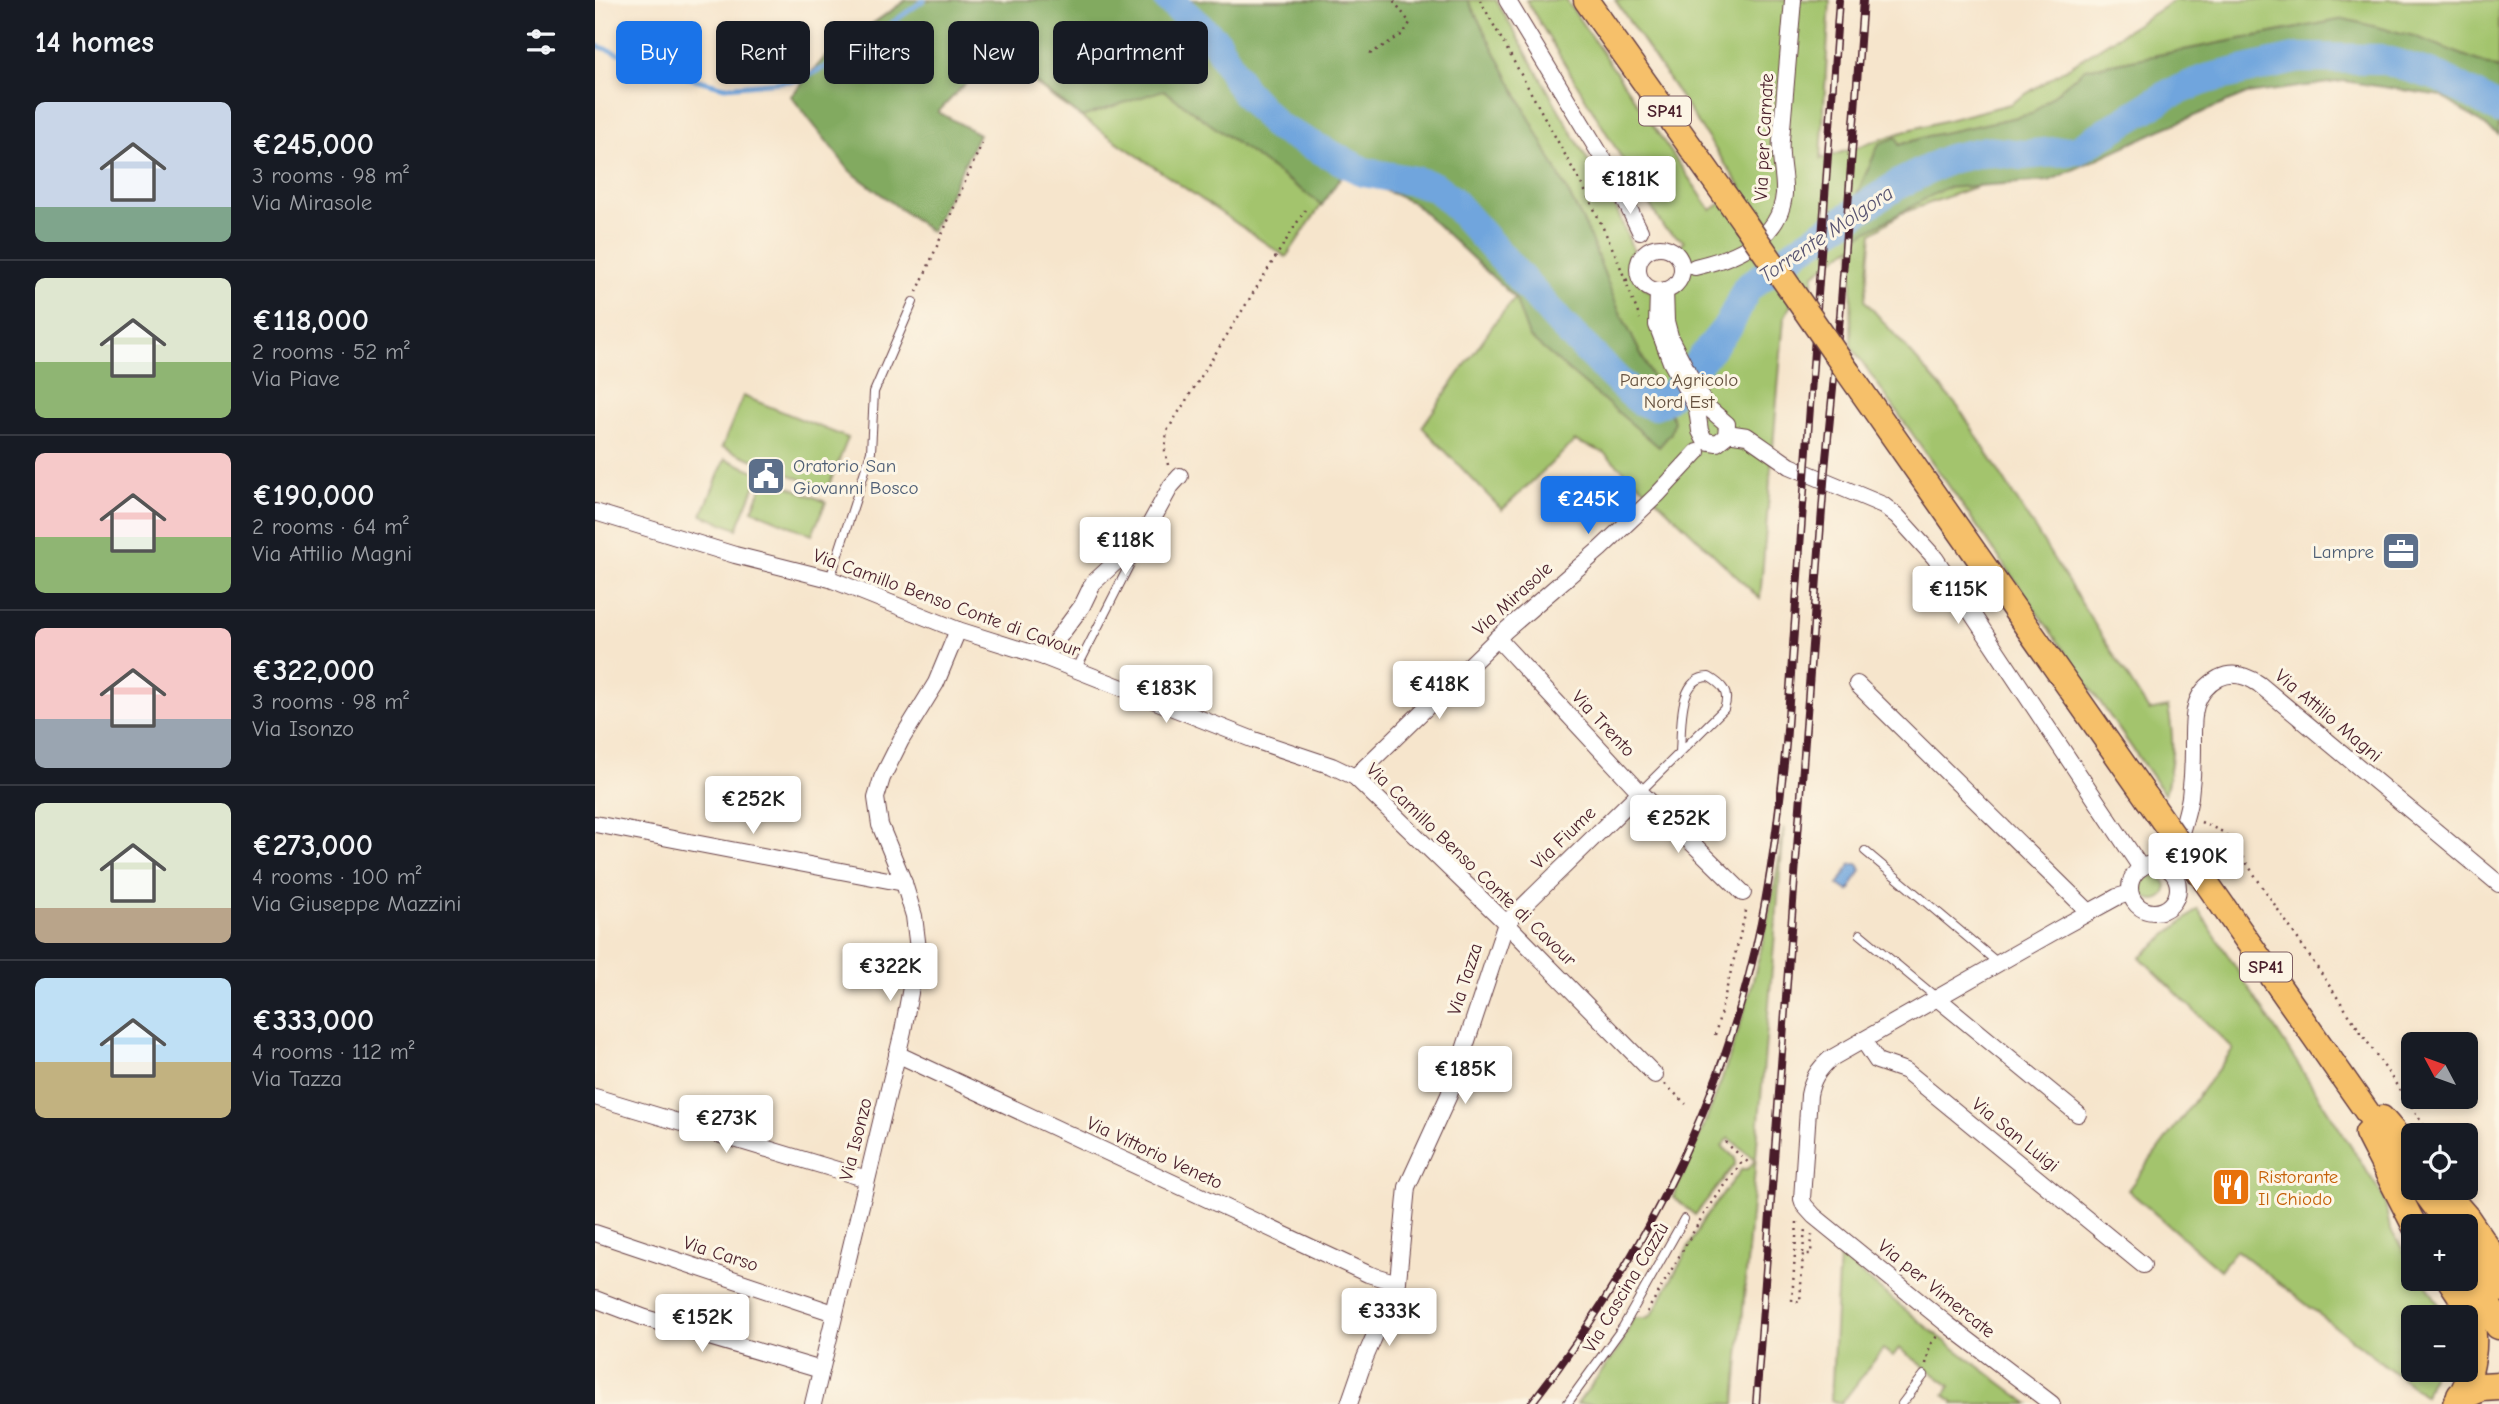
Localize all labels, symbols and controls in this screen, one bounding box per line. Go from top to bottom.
chip: Buy [616,21,702,84]
chip: Rent [716,21,810,84]
chip: Filters [824,21,934,84]
chip: New [948,21,1039,84]
chip: Apartment [1053,21,1208,84]
icon: filters [522,23,560,61]
text: 14 homes [35,25,154,60]
street label: Via per Carnate [1750,73,1778,201]
road number: SP41 [1639,96,1691,126]
text: €245,000 [252,127,374,162]
icon: home [91,130,175,214]
pin: €181K [1581,156,1679,216]
text: 3 rooms · 98 m² [252,162,409,189]
text: €181K [1601,165,1659,192]
water label: Torrente Molgora [1755,180,1898,288]
text: Via Mirasole [252,189,372,216]
text: €118,000 [252,303,369,338]
icon: home [91,306,175,390]
text: 2 rooms · 52 m² [252,338,410,365]
text: Via Piave [252,365,340,392]
park label: Parco Agricolo Nord Est [1620,369,1738,413]
public building icon: Oratorio San Giovanni Bosco [745,455,787,497]
place label: Oratorio San Giovanni Bosco [793,455,919,499]
pin: €245K [1539,476,1637,536]
text: €190,000 [252,478,375,513]
icon: home [91,481,175,565]
text: €245K [1557,485,1619,512]
text: 2 rooms · 64 m² [252,513,409,540]
pin: €118K [1076,518,1174,577]
text: €118K [1096,526,1154,553]
office icon: Lampre [2380,530,2422,572]
text: Via Attilio Magni [252,540,412,567]
place label: Lampre [2313,541,2374,563]
street label: Via Camillo Benso Conte di Cavour [810,544,1084,662]
street label: Via Mirasole [1468,557,1557,640]
pin: €115K [1909,566,2007,626]
text: €115K [1928,575,1988,602]
text: €322,000 [252,653,375,688]
icon: home [91,656,175,740]
pin: €418K [1390,662,1488,721]
street label: Via Attilio Magni [2271,665,2386,767]
pin: €183K [1117,666,1215,725]
text: €418K [1409,670,1469,697]
text: €183K [1136,674,1196,701]
street label: Via Trento [1567,686,1640,761]
text: 3 rooms · 98 m² [252,688,409,715]
text: Via Isonzo [252,715,354,742]
street label: Via Camillo Benso Conte di Cavour [1362,759,1581,971]
pin: €252K [704,776,802,836]
text: €252K [721,785,785,812]
pin: €252K [1629,796,1727,855]
street label: Via Fiume [1527,802,1600,874]
text: €252K [1646,804,1710,831]
text: €273,000 [252,828,373,863]
icon: home [91,831,175,915]
pin: €190K [2147,834,2245,893]
text: €190K [2164,842,2228,869]
text: 4 rooms · 100 m² [252,863,421,890]
text: Via Giuseppe Mazzini [252,890,461,917]
street label: Via Tazza [1443,940,1487,1018]
pin: €322K [841,944,939,1003]
text: €322K [858,952,922,979]
road number: SP41 [2240,952,2292,982]
text: €333,000 [252,1003,374,1038]
icon: home [91,1006,175,1090]
north arrow [2401,1032,2478,1110]
map controls [2401,1032,2478,1382]
text: 4 rooms · 112 m² [252,1038,415,1065]
pin: €185K [1416,1046,1514,1106]
text: €185K [1434,1055,1496,1082]
text: Via Tazza [252,1065,342,1092]
street label: Via San Luigi [1967,1093,2063,1177]
pin: €273K [677,1096,775,1155]
street label: Via Isonzo [835,1096,877,1183]
text: €273K [695,1104,757,1131]
street label: Via Vittorio Veneto [1083,1112,1226,1194]
button: locate [2401,1123,2478,1200]
restaurant icon: Ristorante Il Chiodo [2210,1166,2252,1208]
place label: Ristorante Il Chiodo [2258,1166,2338,1210]
button: + [2401,1214,2478,1291]
street label: Via Cascina Cazzù [1578,1219,1673,1357]
street label: Via Carso [680,1232,761,1276]
street label: Via per Vimercate [1873,1235,1999,1343]
pin: €333K [1340,1288,1438,1348]
pin: €152K [653,1294,751,1354]
text: €333K [1358,1297,1420,1324]
text: €152K [671,1303,733,1330]
button: − [2401,1305,2478,1382]

